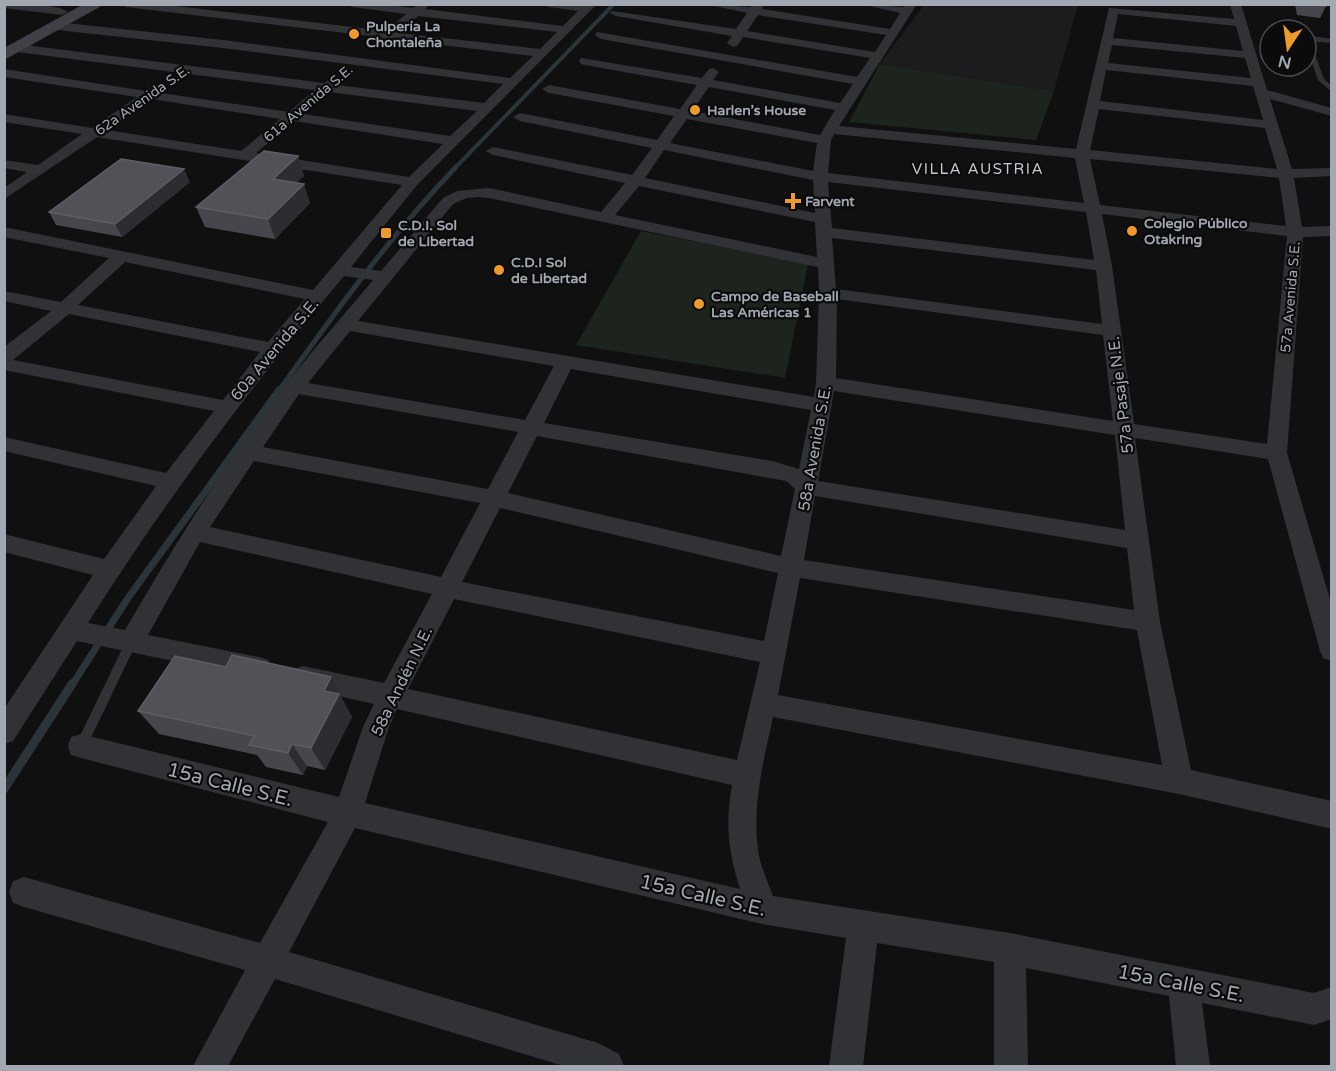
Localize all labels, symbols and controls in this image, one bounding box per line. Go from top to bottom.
place label: Pulpería La Chontaleña [366,18,442,51]
north arrow [1258,18,1318,78]
marker: Pulpería La Chontaleña [347,27,361,41]
text: N [1276,50,1293,73]
street label: 62a Avenida S.E. [92,61,193,139]
street label: 61a Avenida S.E. [260,61,356,146]
place label: Harlen’s House [707,102,806,119]
marker: Harlen’s House [688,103,702,117]
district label: VILLA AUSTRIA [912,160,1044,178]
place label: Farvent [805,193,855,210]
marker: Farvent [786,194,800,208]
place label: Colegio Público Otakring [1144,215,1248,248]
place label: C.D.I. Sol de Libertad [398,217,474,250]
marker: Colegio Público Otakring [1125,224,1139,238]
marker: C.D.I. Sol de Libertad [379,226,393,240]
street label: 57a Avenida S.E. [1277,241,1304,353]
place label: C.D.I Sol de Libertad [511,254,587,287]
marker: C.D.I Sol de Libertad [492,263,506,277]
place label: Campo de Baseball Las Américas 1 [711,288,839,321]
street label: 60a Avenida S.E. [226,294,323,405]
marker: Campo de Baseball Las Américas 1 [692,297,706,311]
street label: 57a Pasaje N.E. [1104,335,1138,455]
street label: 58a Avenida S.E. [794,384,836,513]
street label: 58a Andén N.E. [367,623,437,739]
street label: 15a Calle S.E. [164,758,295,812]
street label: 15a Calle S.E. [637,870,768,922]
street label: 15a Calle S.E. [1115,960,1246,1008]

